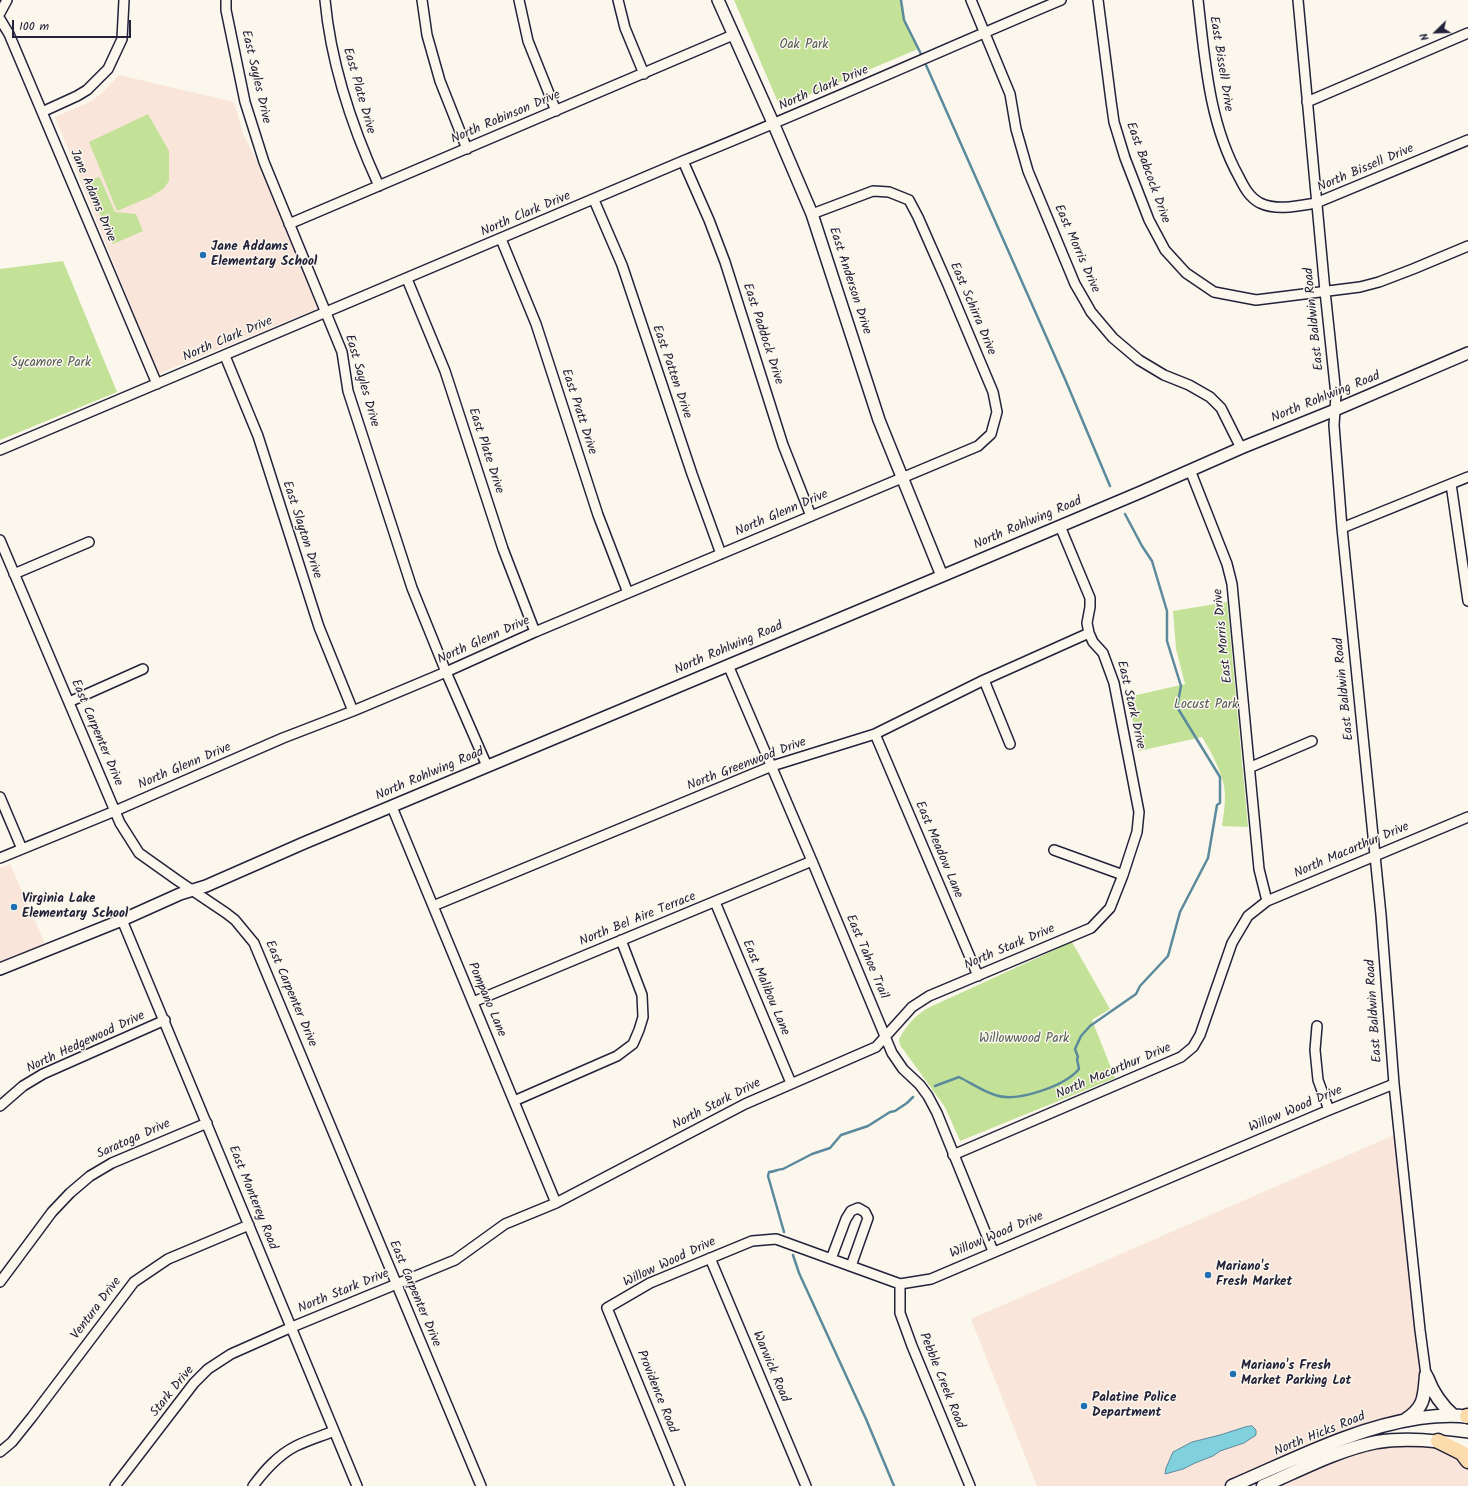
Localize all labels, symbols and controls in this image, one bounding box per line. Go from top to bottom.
scale bar [14,12,133,38]
north arrow [1416,12,1456,52]
street label: East Bissell Drive [1205,15,1235,113]
text: 100 m [19,17,49,36]
street label: East Sayles Drive [237,29,273,125]
text: N [1415,30,1435,43]
park label: Oak Park [780,38,828,54]
street label: East Plate Drive [338,46,378,136]
street label: North Clark Drive [777,63,871,115]
street label: North Robinson Drive [449,88,563,148]
street label: East Babcock Drive [1121,120,1173,226]
street label: North Bissell Drive [1315,142,1417,196]
street label: Jane Adams Drive [66,147,118,245]
street label: North Clark Drive [479,189,573,241]
street label: East Morris Drive [1050,202,1102,296]
street label: East Anderson Drive [824,225,874,337]
place label: Jane Addams Elementary School [211,240,317,271]
marker: Jane Addams Elementary School [198,250,208,260]
street label: East Schirra Drive [945,260,999,358]
street label: East Baldwin Road [1302,267,1328,371]
street label: East Paddock Drive [738,281,786,387]
street label: North Clark Drive [181,314,275,366]
street label: East Patten Drive [648,323,694,421]
street label: East Sayles Drive [340,333,382,429]
park label: Sycamore Park [11,356,91,372]
street label: East Pratt Drive [557,367,599,457]
street label: North Rohlwing Road [1269,369,1383,427]
street label: East Plate Drive [464,406,506,496]
street label: East Slayton Drive [278,479,324,581]
street label: North Glenn Drive [733,487,831,541]
street label: North Rohlwing Road [972,494,1084,554]
street label: East Morris Drive [1211,588,1237,684]
street label: North Glenn Drive [435,614,533,668]
street label: North Rohlwing Road [673,619,785,679]
street label: East Baldwin Road [1332,637,1358,741]
street label: East Stark Drive [1112,659,1148,751]
street label: East Carpenter Drive [67,677,125,789]
park label: Locust Park [1174,698,1238,714]
street label: North Greenwood Drive [685,735,809,795]
street label: North Glenn Drive [136,740,234,794]
street label: North Rohlwing Road [374,745,486,805]
street label: East Meadow Lane [911,799,965,901]
street label: North Macarthur Drive [1292,820,1412,882]
street label: North Bel Aire Terrace [577,889,699,951]
place label: Virginia Lake Elementary School [22,892,128,923]
marker: Virginia Lake Elementary School [9,902,19,912]
street label: East Tahoe Trail [841,912,891,1002]
street label: North Stark Drive [962,922,1058,974]
street label: East Carpenter Drive [261,938,319,1050]
street label: East Malibou Lane [738,938,792,1038]
street label: East Baldwin Road [1364,959,1386,1063]
street label: Pompano Lane [463,960,509,1040]
street label: North Hedgewood Drive [24,1009,148,1077]
park label: Willowwood Park [979,1032,1069,1048]
street label: North Macarthur Drive [1054,1041,1174,1103]
street label: North Stark Drive [670,1076,764,1134]
street label: Willow Wood Drive [1247,1083,1345,1137]
street label: Saratoga Drive [95,1117,173,1163]
street label: East Monterey Road [224,1144,280,1252]
street label: Willow Wood Drive [948,1209,1046,1263]
street label: Willow Wood Drive [621,1235,719,1291]
street label: East Carpenter Drive [385,1238,443,1350]
place label: Mariano's Fresh Market [1216,1260,1292,1291]
street label: North Stark Drive [296,1267,392,1317]
marker: Mariano's Fresh Market [1203,1270,1213,1280]
street label: Ventura Drive [69,1275,125,1343]
street label: Warwick Road [748,1329,792,1405]
street label: Pebble Creek Road [915,1331,967,1431]
street label: Providence Road [632,1348,680,1436]
place label: Mariano's Fresh Market Parking Lot [1241,1359,1351,1390]
street label: Stark Drive [148,1363,198,1421]
marker: Mariano's Fresh Market Parking Lot [1228,1369,1238,1379]
place label: Palatine Police Department [1092,1391,1176,1422]
marker: Palatine Police Department [1079,1401,1089,1411]
street label: North Hicks Road [1272,1410,1368,1460]

